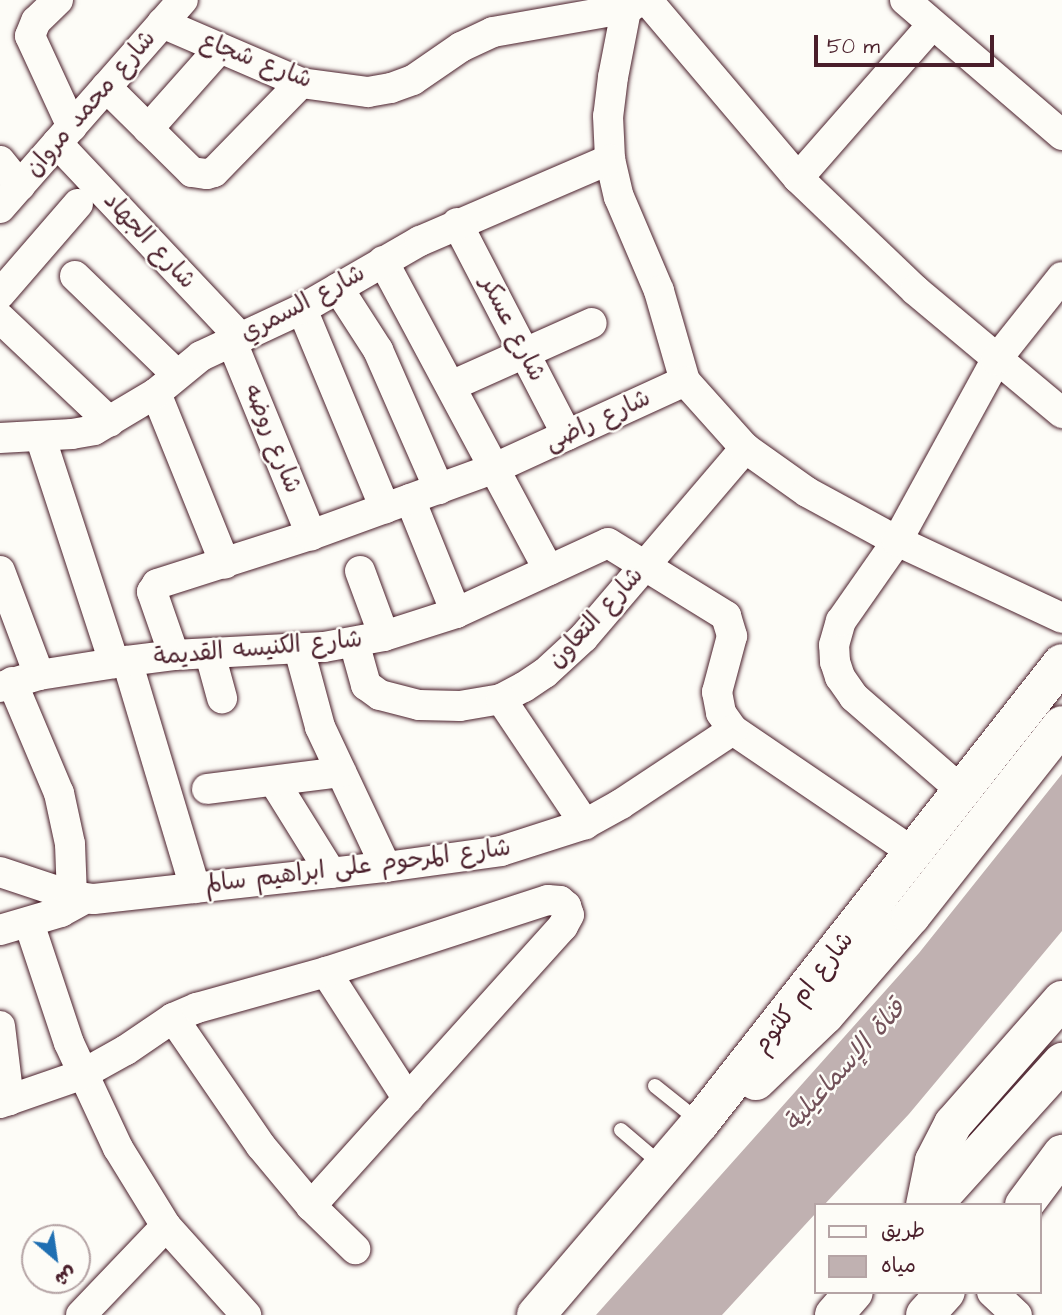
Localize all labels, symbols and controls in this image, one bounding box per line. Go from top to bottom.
scale bar [817,21,997,65]
street label: شارع محمد مروان [20,25,162,183]
street label: شارع شجاع [196,27,316,95]
text: 50 m [827,32,880,61]
street label: شارع الجهاد [97,187,201,295]
street label: شارع السمري [236,259,370,349]
street label: شارع عسكر [473,272,551,386]
street label: شارع روضه [237,380,307,498]
street label: شارع راضى [541,384,655,458]
street label: شارع التعاون [542,562,650,674]
street label: شارع الكنيسه القديمة [153,626,363,672]
street label: شارع المرحوم على ابراهيم سالم [203,834,513,900]
street label: شارع ام كلثوم [747,926,861,1060]
water label: قناة الإسماعيلية [778,994,912,1138]
legend [814,1203,1041,1294]
text: طريق [881,1216,925,1245]
north arrow [21,1224,91,1294]
text: مياه [881,1251,916,1280]
text: ش [50,1259,81,1293]

